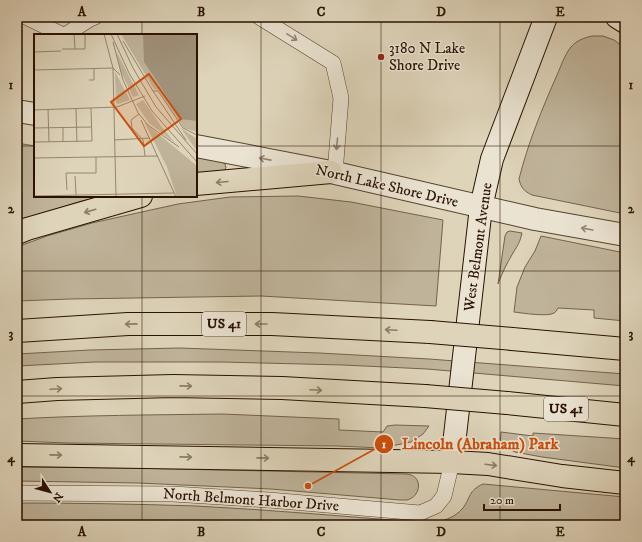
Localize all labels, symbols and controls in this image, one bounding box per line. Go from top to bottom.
text: A [77,4,87,20]
text: B [197,4,205,20]
text: C [317,4,326,20]
text: D [436,4,446,20]
text: E [555,4,565,20]
inset map [34,34,197,197]
one-way arrow [286,34,298,42]
place label: 3180 N Lake Shore Drive [389,39,465,75]
marker: 3180 N Lake Shore Drive [376,52,386,62]
text: 1 [9,77,14,93]
text: 1 [629,77,634,93]
one-way arrow [334,137,341,150]
one-way arrow [259,155,272,163]
street label: North Lake Shore Drive [314,160,460,212]
one-way arrow [216,178,229,185]
street label: West Belmont Avenue [459,181,496,314]
text: 2 [8,201,15,217]
text: 2 [628,201,635,217]
one-way arrow [83,208,96,215]
one-way arrow [580,224,593,232]
road number: US 41 [202,312,246,336]
one-way arrow [125,320,138,328]
one-way arrow [255,320,268,328]
text: 3 [9,326,14,342]
text: 3 [629,326,634,342]
one-way arrow [385,327,398,334]
one-way arrow [179,382,192,390]
one-way arrow [49,386,62,393]
one-way arrow [309,387,322,394]
road number: US 41 [544,397,588,421]
callout: Lincoln (Abraham) Park [374,430,566,458]
text: Lincoln (Abraham) Park [402,434,559,454]
text: 1 [382,437,387,452]
text: 4 [6,450,15,467]
text: 4 [626,450,635,467]
one-way arrow [49,451,62,459]
one-way arrow [179,453,192,461]
one-way arrow [256,454,269,462]
one-way arrow [484,461,497,469]
north arrow [30,472,70,512]
street label: North Belmont Harbor Drive [162,484,340,516]
scale bar [484,486,560,512]
text: N [49,490,66,505]
text: 20 m [490,493,514,508]
text: A [77,524,87,540]
text: B [197,524,205,540]
text: C [317,524,326,540]
text: D [436,524,446,540]
text: E [555,524,565,540]

